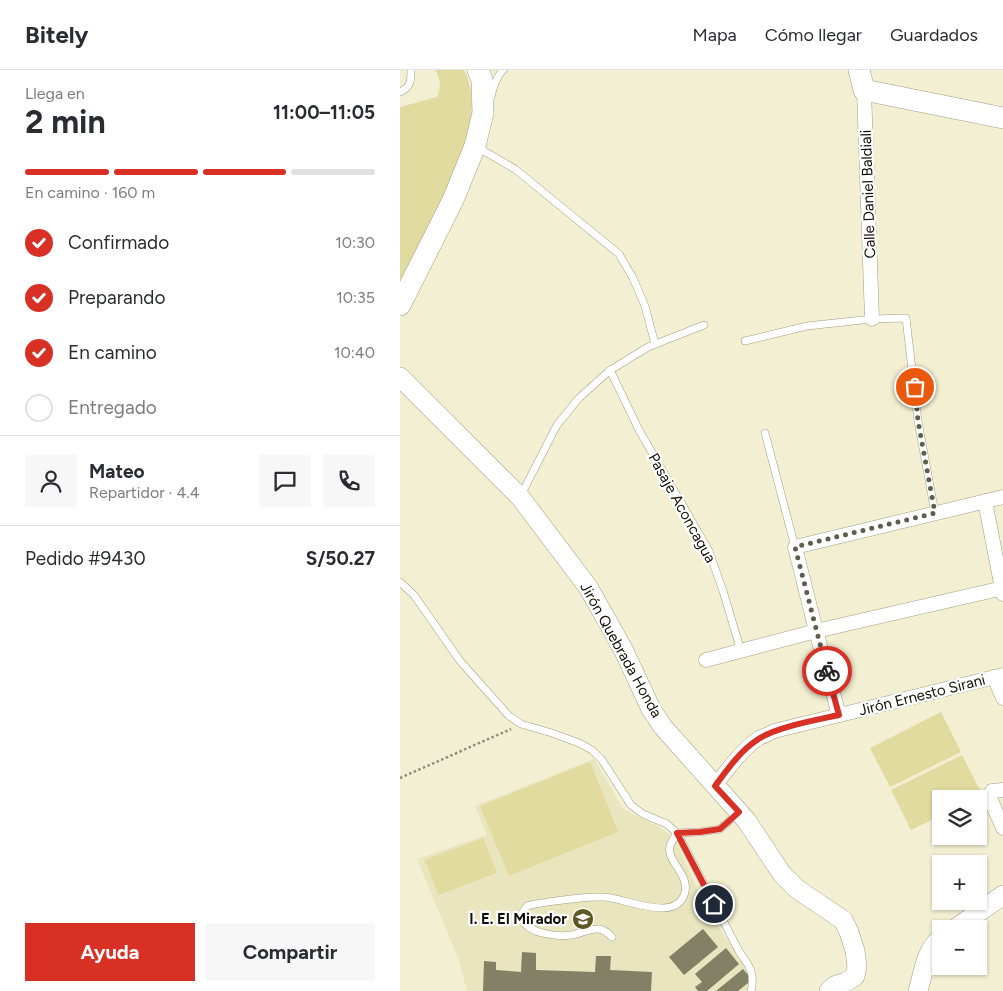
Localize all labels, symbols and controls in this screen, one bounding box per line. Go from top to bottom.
text: Bitely [25,20,88,49]
text: Mapa [692,24,737,46]
text: Cómo llegar [765,24,862,46]
text: Guardados [890,24,978,46]
text: Llega en [25,84,85,103]
text: 11:00–11:05 [273,101,375,124]
text: 2 min [25,103,106,141]
street label: Calle Daniel Baldiali [857,129,879,259]
text: En camino · 160 m [25,183,155,202]
icon: check [25,229,53,257]
text: Confirmado [68,231,169,254]
text: 10:30 [335,233,375,252]
icon: check [25,284,53,312]
text: Preparando [68,286,166,309]
text: 10:35 [336,288,375,307]
icon: check [25,339,53,367]
text: En camino [68,341,157,364]
text: 10:40 [334,343,375,362]
pin [894,366,936,408]
icon: bag [901,373,929,401]
text: Entregado [68,396,157,419]
street label: Pasaje Aconcagua [644,450,720,566]
button: person [25,455,77,507]
button: chat [259,455,311,507]
button: phone [323,455,375,507]
text: Mateo [89,460,144,483]
text: Repartidor · 4.4 [89,483,200,502]
text: Pedido #9430 [25,547,146,570]
text: S/50.27 [306,547,375,570]
street label: Jirón Quebrada Honda [576,579,666,721]
courier [802,646,852,696]
icon: bike [813,657,841,685]
street label: Jirón Ernesto Sirani [857,671,987,719]
map controls [932,790,987,975]
button: layers [932,790,987,845]
button: + [932,855,987,910]
pin [693,883,735,925]
icon: home [700,890,728,918]
school or university icon: I. E. El Mirador [571,907,595,931]
place label: I. E. El Mirador [469,910,567,928]
button: − [932,920,987,975]
button: Ayuda [25,923,195,981]
button: Compartir [205,923,375,981]

